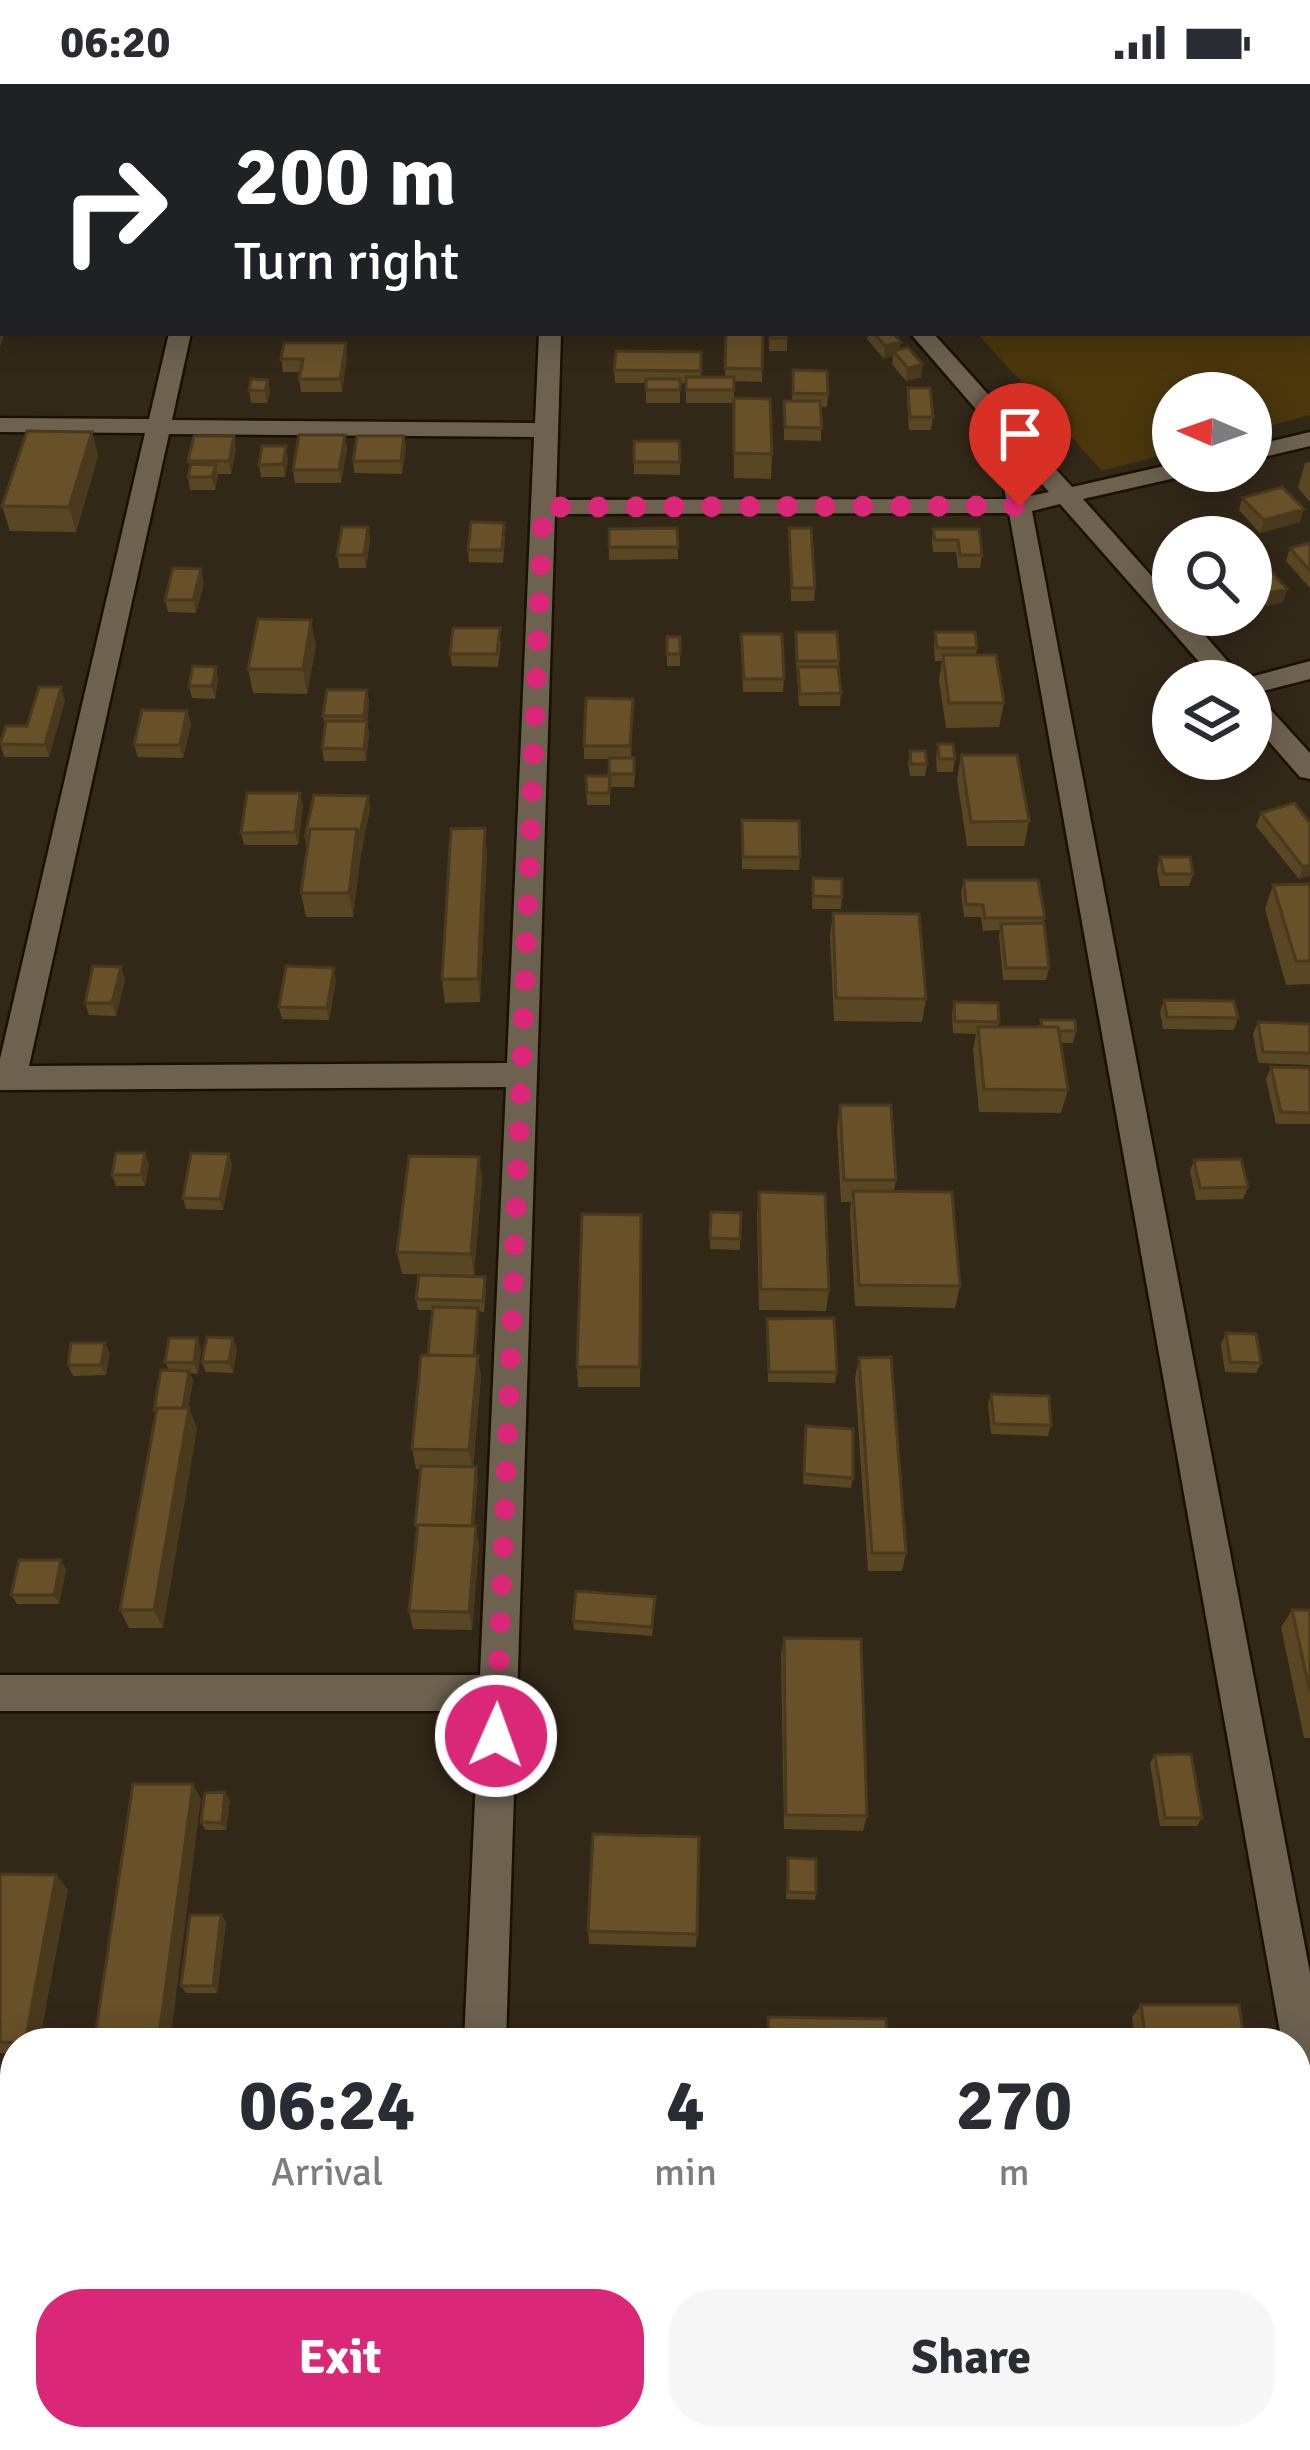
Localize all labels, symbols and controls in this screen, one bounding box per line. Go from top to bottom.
text: 06:20 [60,15,170,70]
text: 200 m [234,125,456,229]
icon: right [36,132,192,288]
text: Turn right [234,228,459,295]
north arrow [1152,372,1272,492]
map controls [1152,372,1272,780]
pin [969,383,1071,506]
icon: arrive [987,401,1053,467]
button: search [1152,516,1272,636]
button: layers [1152,660,1272,780]
position arrow [433,1673,559,1799]
text: 06:24 [239,2061,415,2150]
text: 4 [666,2061,705,2150]
text: 270 [956,2061,1072,2150]
text: Arrival [271,2148,383,2196]
text: min [654,2148,717,2196]
text: m [998,2148,1030,2196]
button: Exit [36,2289,644,2427]
button: Share [668,2289,1275,2427]

